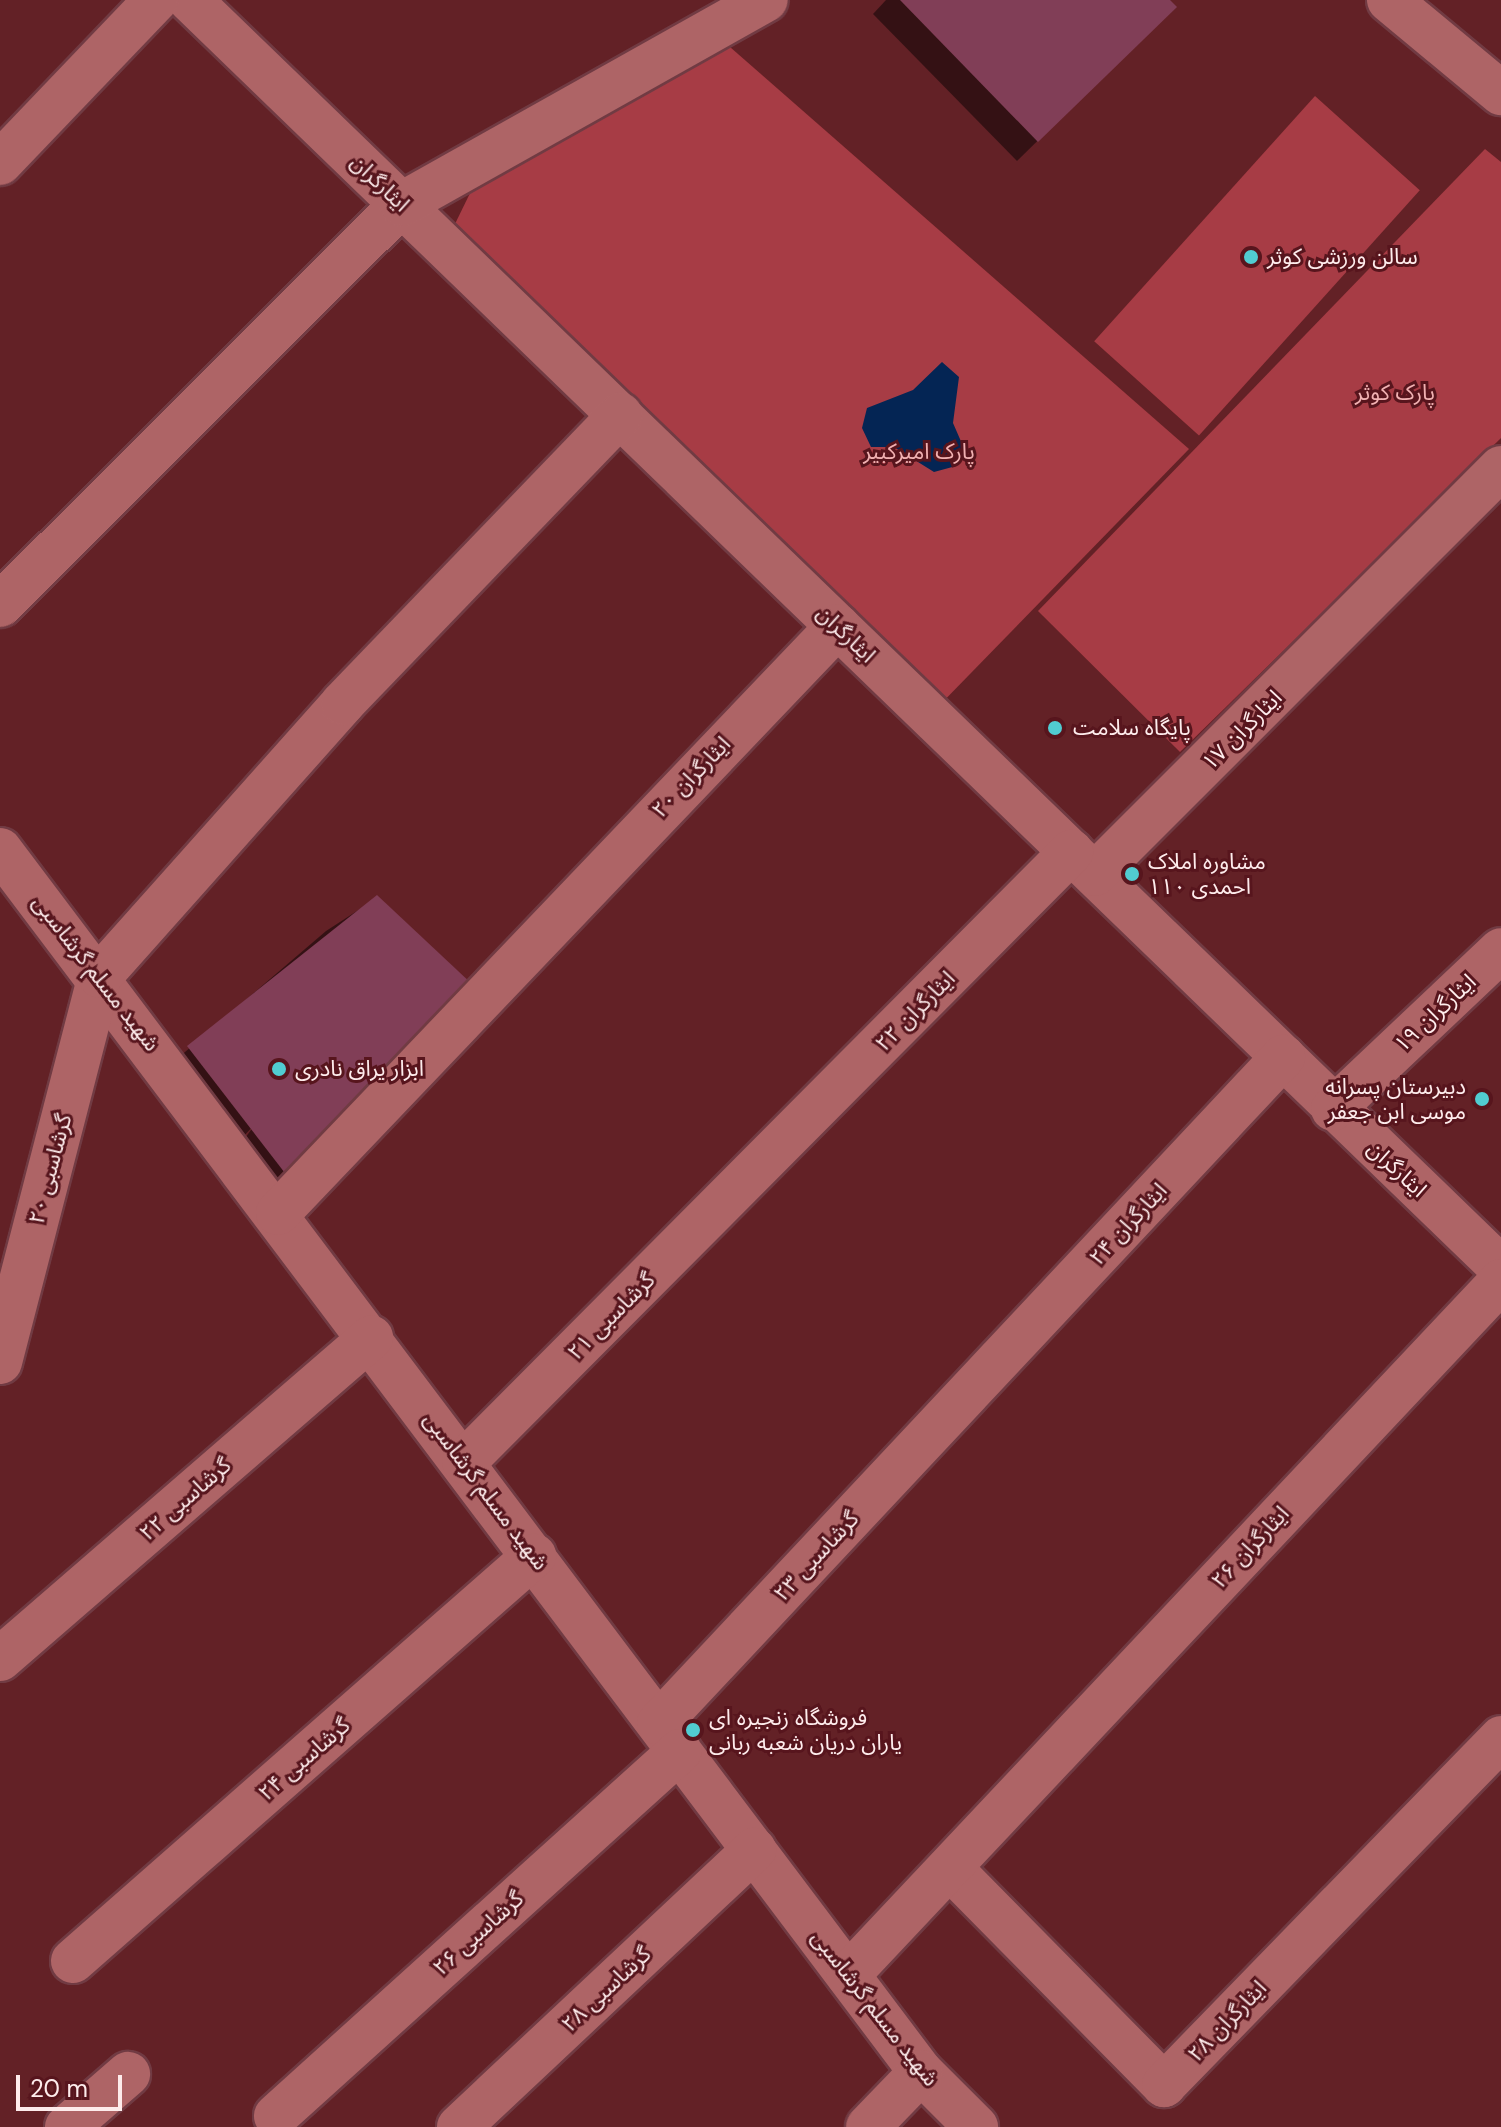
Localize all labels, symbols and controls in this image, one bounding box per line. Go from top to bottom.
street label: ایثارگران [345,149,415,217]
place label: سالن ورزشی کوثر [1267,244,1418,270]
marker: سالن ورزشی کوثر [1242,248,1260,266]
park label: پارک کوثر [1355,380,1435,406]
park label: پارک امیرکبیر [863,439,975,465]
street label: ایثارگران [811,600,881,668]
street label: ایثارگران ۱۷ [1197,685,1287,775]
place label: پایگاه سلامت [1073,715,1191,741]
marker: پایگاه سلامت [1044,717,1066,739]
street label: ایثارگران ۲۰ [646,731,736,823]
place label: مشاوره املاک ۱۱۰ احمدی [1148,848,1266,900]
marker: مشاوره املاک ۱۱۰ احمدی [1123,865,1141,883]
street label: شهید مسلم گرشاسبی [27,890,165,1056]
street label: ایثارگران ۲۲ [870,966,960,1056]
street label: ایثارگران ۱۹ [1389,969,1481,1057]
place label: ابزار یراق نادری [295,1056,424,1082]
marker: ابزار یراق نادری [270,1060,288,1078]
place label: دبیرستان پسرانه موسی ابن جعفر [1325,1073,1466,1124]
marker: دبیرستان پسرانه موسی ابن جعفر [1473,1090,1491,1108]
street label: گرشاسبی ۲۰ [23,1111,77,1227]
street label: ایثارگران [1362,1135,1432,1203]
street label: ایثارگران ۲۴ [1084,1178,1172,1270]
street label: گرشاسبی ۲۱ [562,1267,660,1365]
street label: شهید مسلم گرشاسبی [418,1407,554,1575]
street label: گرشاسبی ۲۲ [134,1452,236,1546]
street label: ایثارگران ۲۶ [1206,1501,1294,1593]
street label: گرشاسبی ۲۳ [768,1506,864,1606]
place label: فروشگاه زنجیره ای یاران دریان شعبه ربانی [709,1704,902,1756]
street label: گرشاسبی ۲۴ [253,1712,355,1806]
marker: فروشگاه زنجیره ای یاران دریان شعبه ربانی [684,1721,702,1739]
street label: گرشاسبی ۲۶ [427,1885,529,1981]
street label: شهید مسلم گرشاسبی [806,1925,944,2091]
street label: گرشاسبی ۲۸ [556,1941,656,2037]
street label: ایثارگران ۲۸ [1182,1975,1272,2067]
scale bar [20,2059,126,2109]
text: 20 m [30,2073,88,2104]

